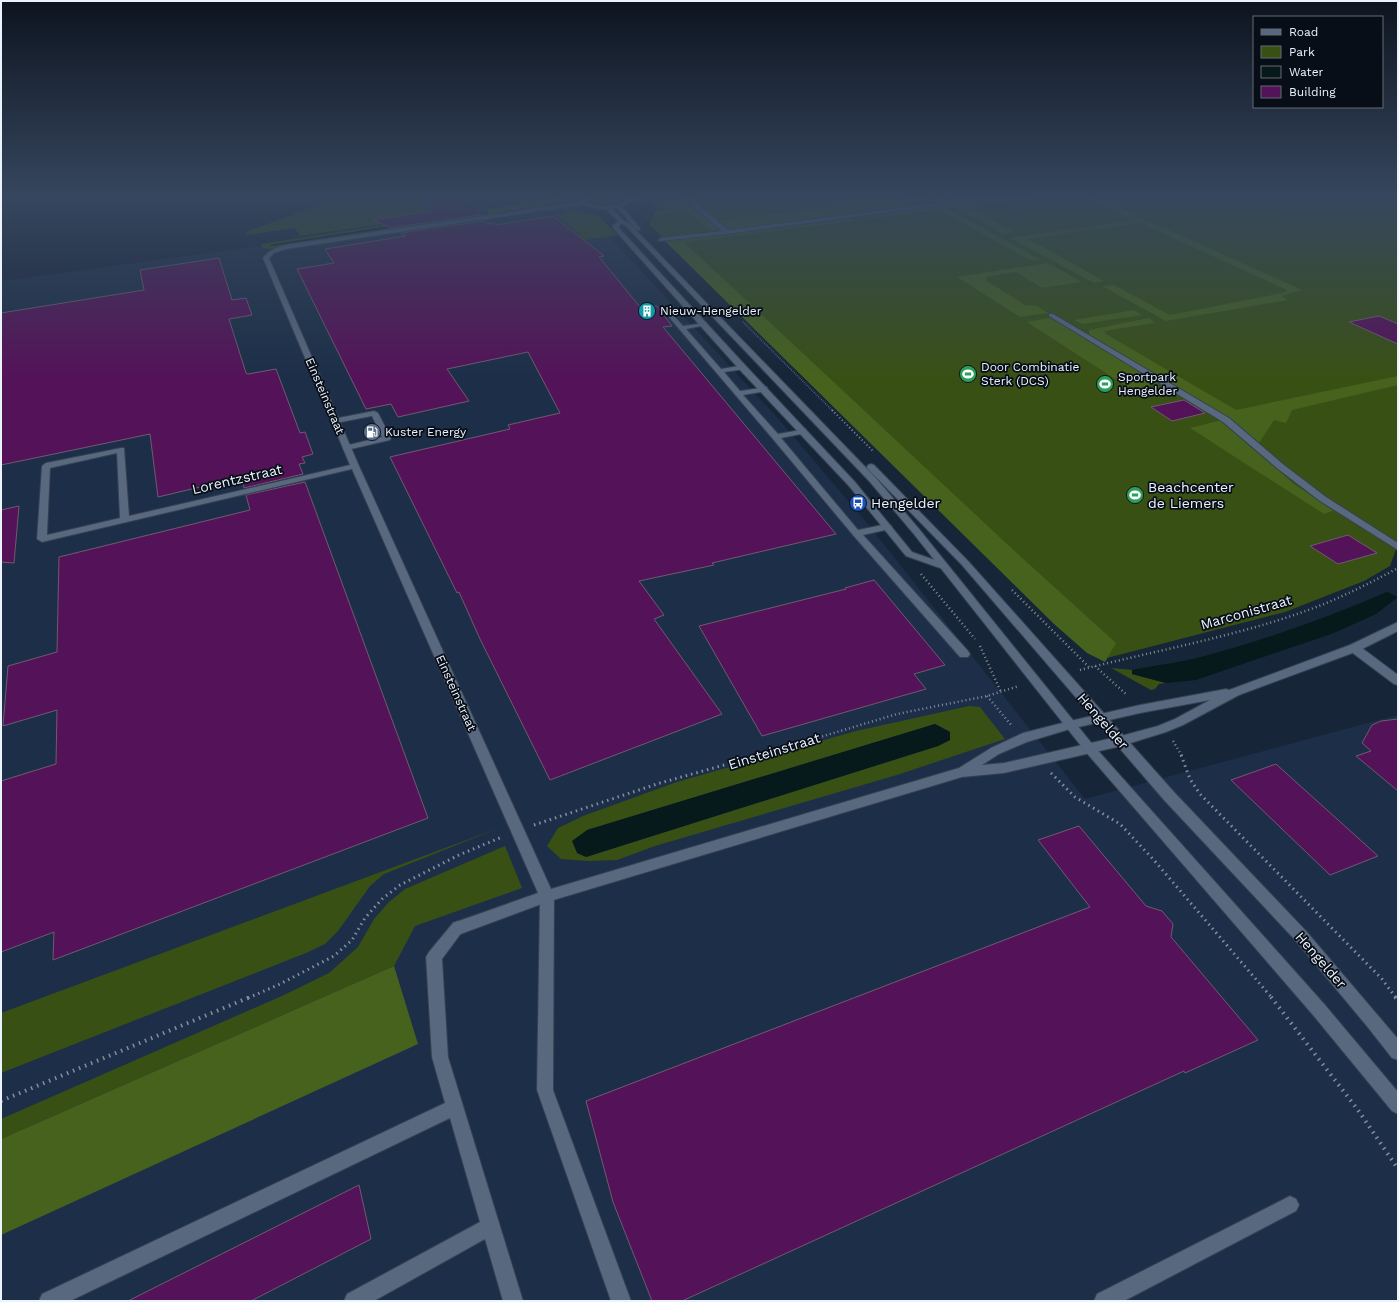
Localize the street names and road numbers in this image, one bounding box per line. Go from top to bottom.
street label: Einsteinstraat [303,356,347,436]
street label: Lorentzstraat [190,461,284,497]
street label: Marconistraat [1199,591,1294,633]
street label: Einsteinstraat [433,653,479,733]
street label: Hengelder [1074,690,1132,753]
street label: Einsteinstraat [726,729,822,773]
street label: Hengelder [1292,929,1350,992]

